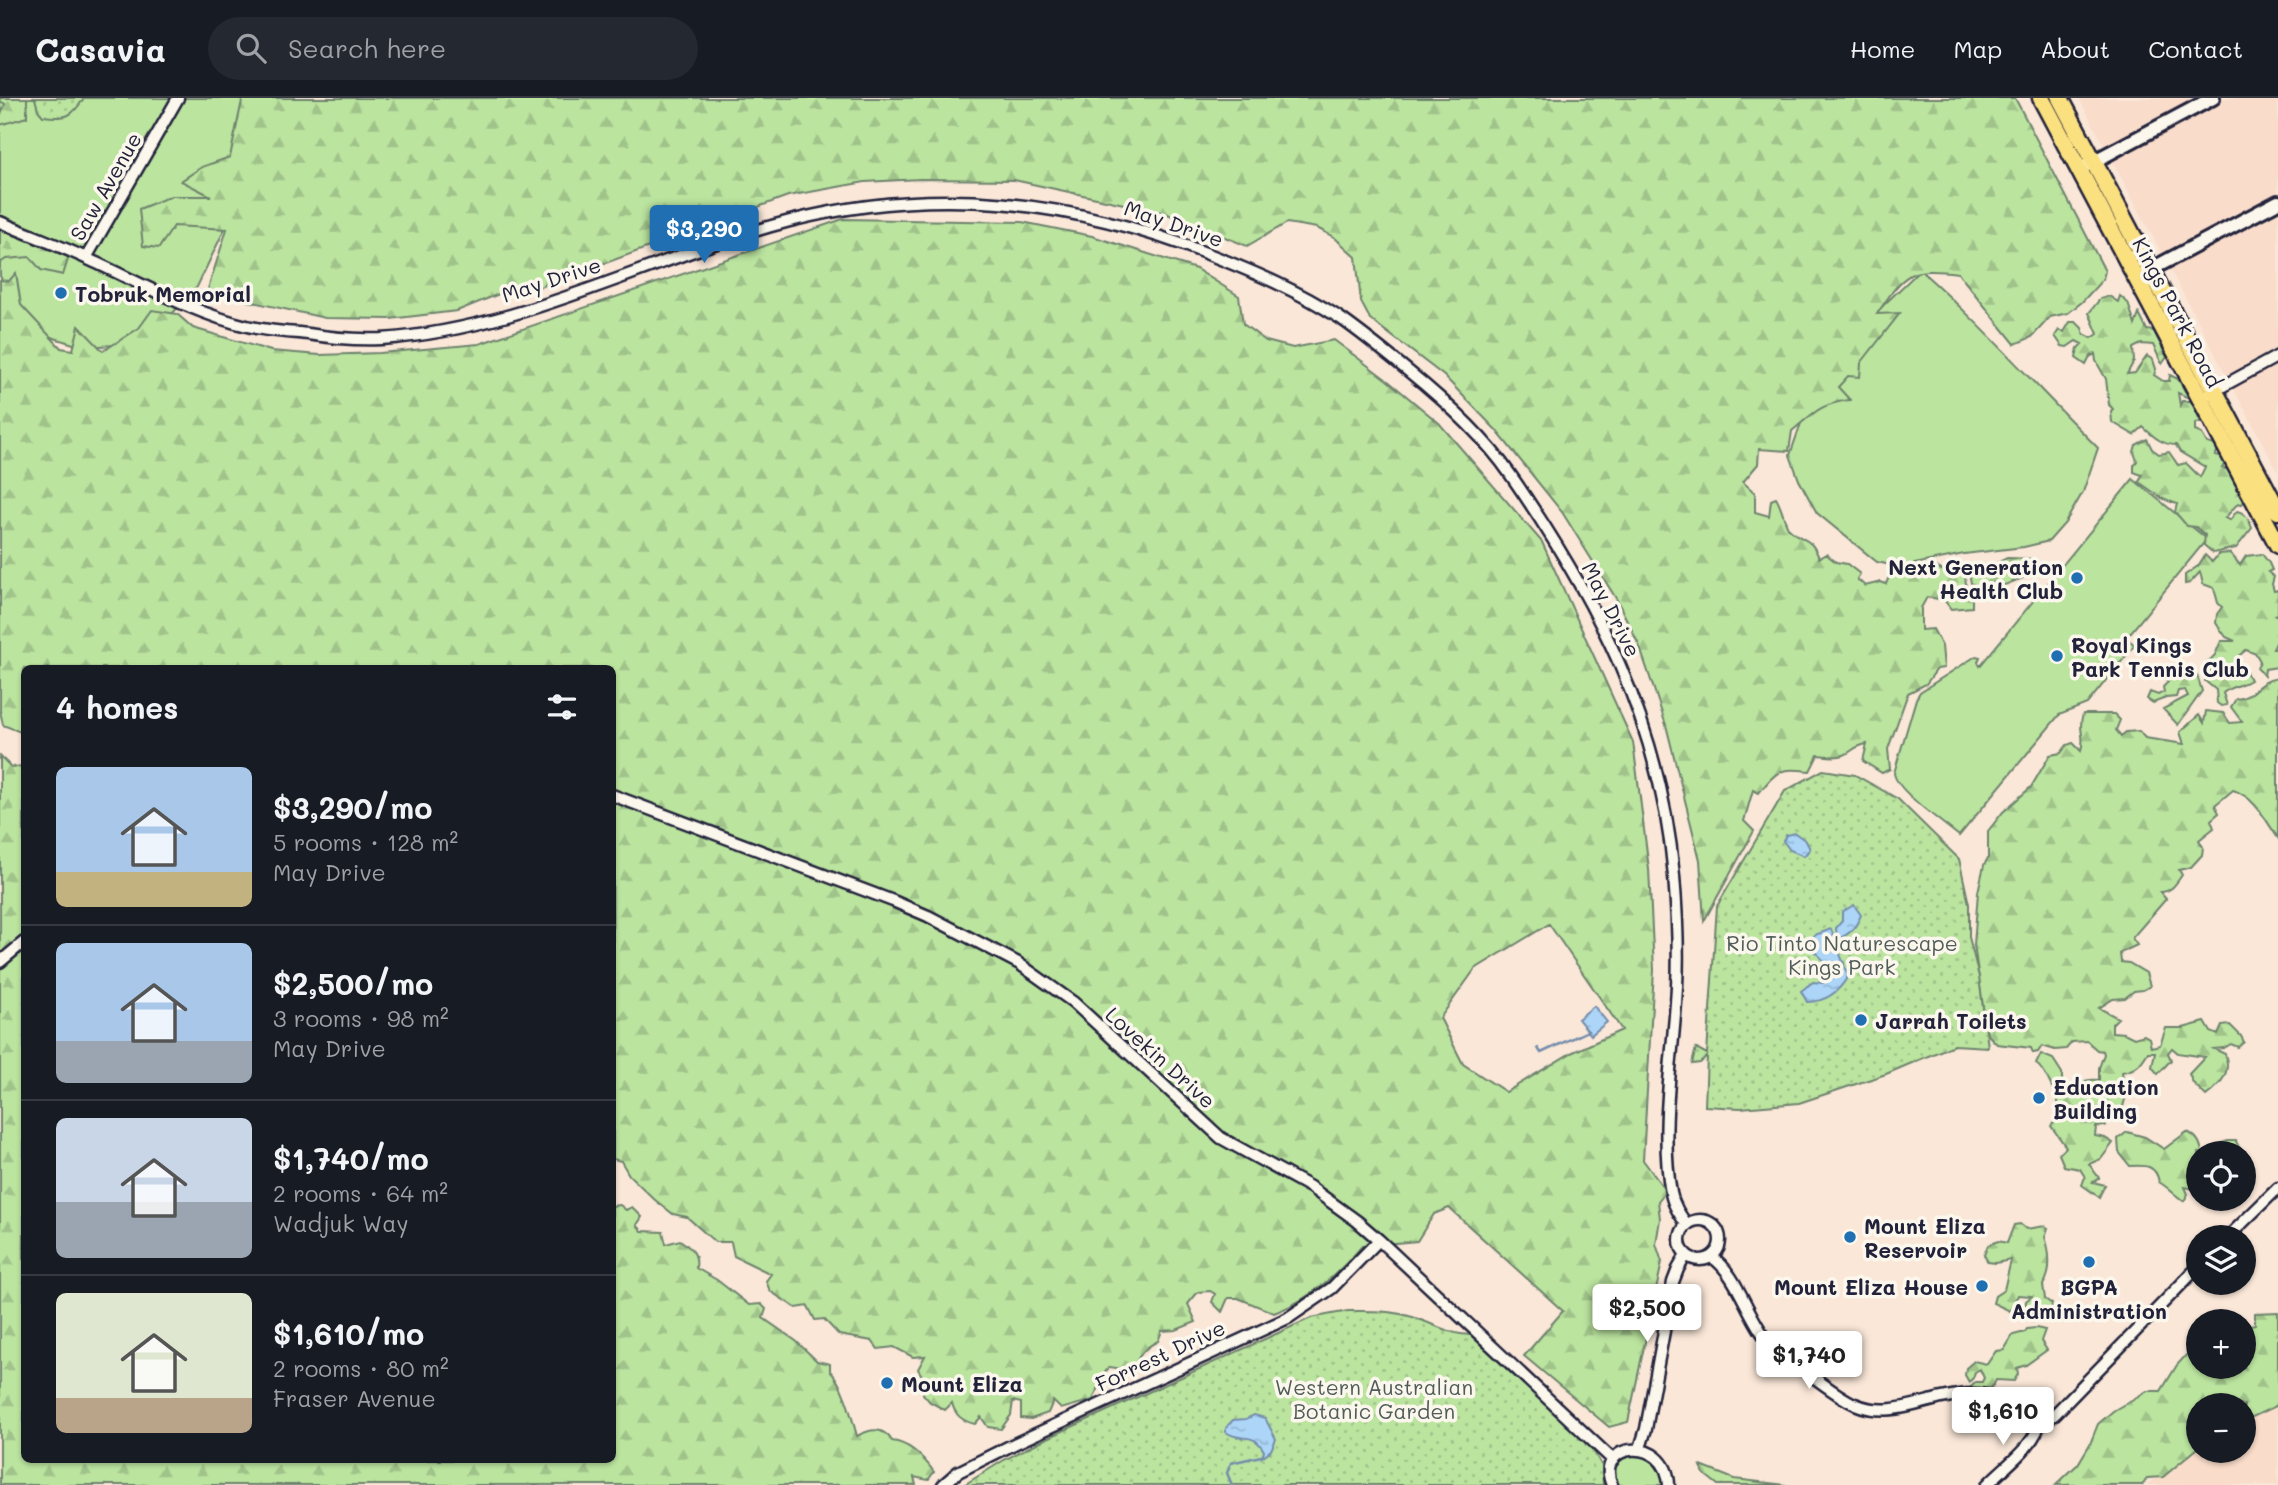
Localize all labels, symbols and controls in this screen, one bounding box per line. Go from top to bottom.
search box [208,17,698,80]
text: Casavia [35,27,166,70]
icon: search [232,29,270,67]
text: Search here [288,31,446,65]
text: Home [1850,33,1915,64]
text: Map [1953,33,2002,64]
text: About [2040,33,2110,64]
text: Contact [2148,33,2243,64]
street label: Saw Avenue [63,127,147,245]
street label: May Drive [1121,193,1227,253]
pin: $3,290 [647,206,761,265]
text: $3,290 [666,213,742,243]
street label: Kings Park Road [2127,232,2229,392]
street label: May Drive [498,250,604,308]
place label: Tobruk Memorial [75,280,251,307]
marker: Tobruk Memorial [53,285,69,301]
place label: Next Generation Health Club [1888,553,2063,604]
street label: May Drive [1577,557,1647,661]
marker: Next Generation Health Club [2069,570,2085,586]
place label: Royal Kings Park Tennis Club [2071,631,2249,682]
marker: Royal Kings Park Tennis Club [2049,648,2065,664]
text: 4 homes [56,687,178,727]
icon: filters [543,688,581,726]
text: $3,290/mo [273,787,432,827]
icon: home [112,795,196,879]
text: 5 rooms · 128 m² [273,827,458,857]
text: May Drive [273,857,386,887]
park label: Rio Tinto Naturescape Kings Park [1726,929,1958,980]
text: $2,500/mo [273,963,433,1003]
icon: home [112,971,196,1055]
street label: Lovekin Drive [1100,1000,1222,1114]
text: 3 rooms · 98 m² [273,1003,449,1033]
place label: Jarrah Toilets [1875,1007,2027,1034]
marker: Jarrah Toilets [1853,1012,1869,1028]
text: May Drive [273,1033,386,1063]
place label: Education Building [2053,1073,2158,1124]
marker: Education Building [2031,1090,2047,1106]
text: $1,740/mo [273,1138,429,1178]
map controls [2186,1141,2256,1463]
button: locate [2186,1141,2256,1211]
icon: home [112,1146,196,1230]
text: 2 rooms · 64 m² [273,1178,448,1208]
text: Wadjuk Way [273,1208,409,1238]
place label: Mount Eliza Reservoir [1864,1212,1986,1263]
button: layers [2186,1225,2256,1295]
marker: Mount Eliza Reservoir [1842,1229,1858,1245]
marker: BGPA Administration [2081,1254,2097,1270]
place label: Mount Eliza House [1774,1273,1968,1300]
place label: BGPA Administration [2011,1273,2167,1324]
marker: Mount Eliza House [1974,1278,1990,1294]
pin: $2,500 [1590,1284,1704,1344]
text: $2,500 [1608,1292,1686,1322]
button: + [2186,1309,2256,1379]
text: $1,610/mo [273,1313,424,1353]
street label: Forrest Drive [1091,1313,1229,1397]
icon: home [112,1321,196,1405]
pin: $1,740 [1752,1332,1866,1391]
text: $1,740 [1772,1339,1846,1369]
text: 2 rooms · 80 m² [273,1353,449,1383]
place label: Mount Eliza [901,1370,1023,1397]
park label: Western Australian Botanic Garden [1275,1373,1473,1424]
marker: Mount Eliza [879,1375,895,1391]
text: Fraser Avenue [273,1383,436,1413]
pin: $1,610 [1946,1388,2060,1447]
button: − [2186,1393,2256,1463]
text: $1,610 [1968,1395,2038,1425]

